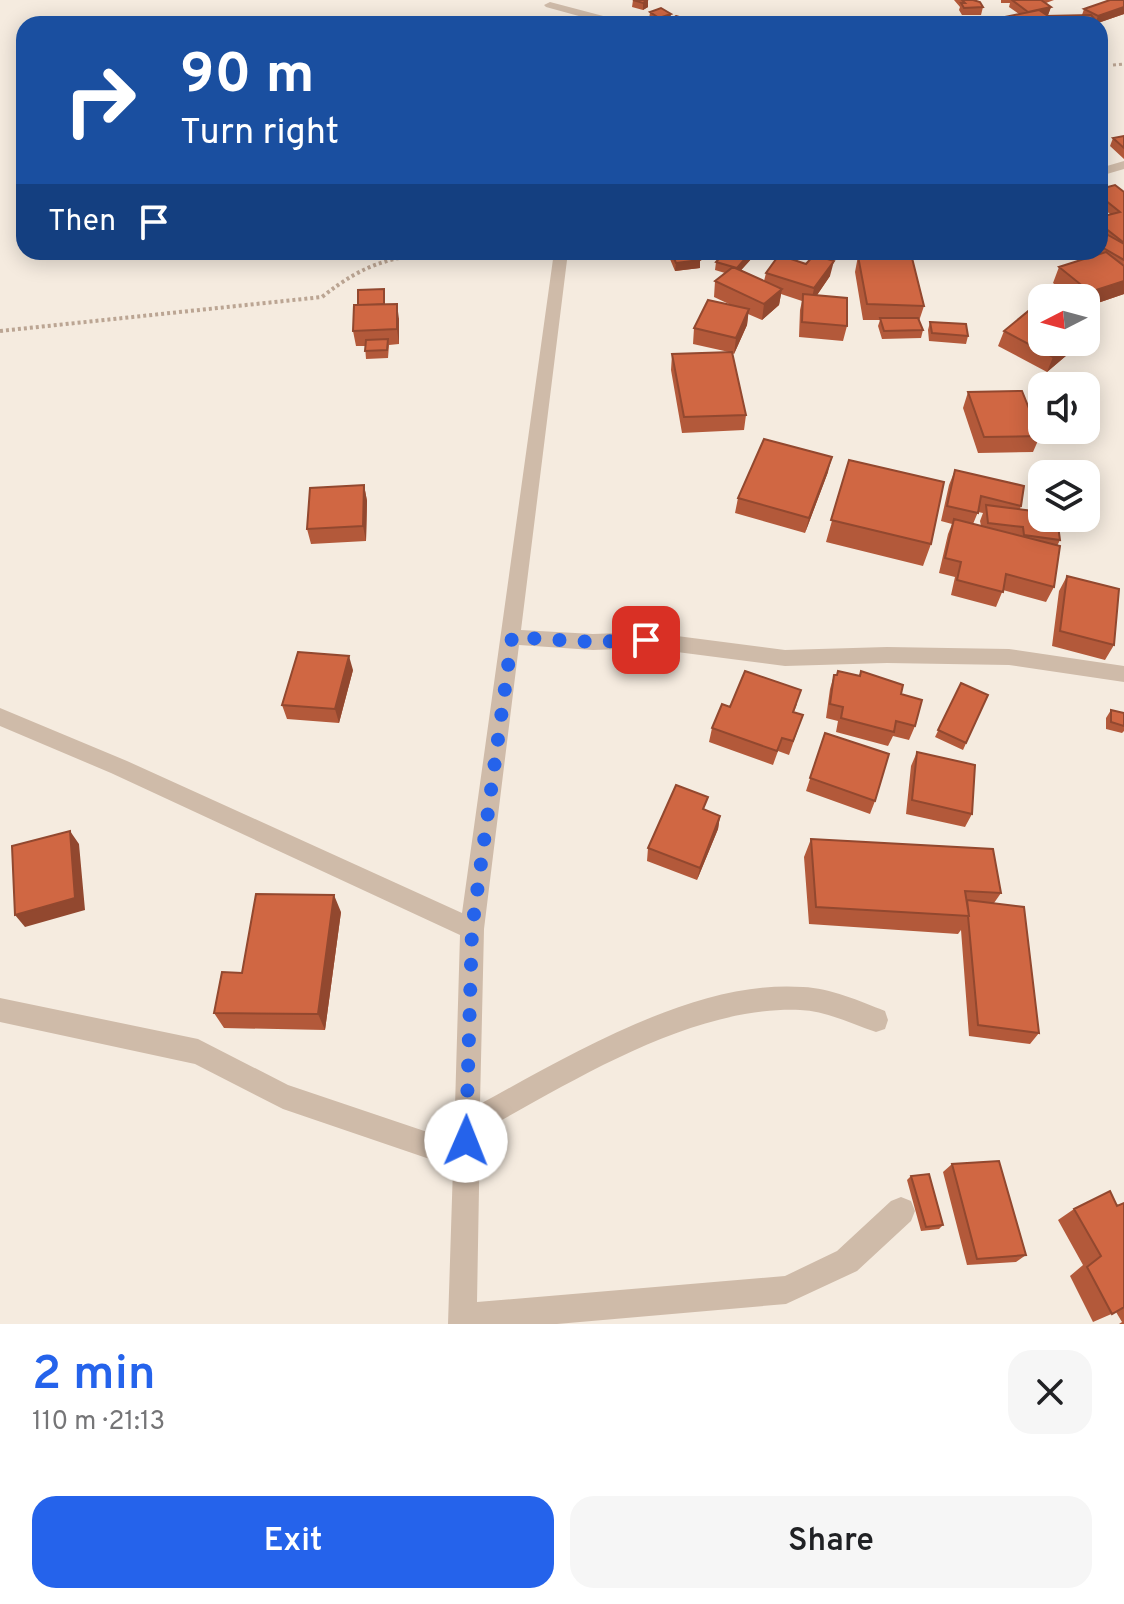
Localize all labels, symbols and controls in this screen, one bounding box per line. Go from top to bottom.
text: 90 m [180,42,315,112]
icon: right [48,48,152,152]
text: Turn right [180,111,339,157]
icon: arrive [132,200,176,244]
text: Then [48,204,116,241]
north arrow [1028,284,1100,356]
map controls [1028,284,1100,532]
button: sound [1028,372,1100,444]
button: layers [1028,460,1100,532]
pin [612,606,680,674]
icon: arrive [624,618,668,662]
position arrow [424,1099,508,1183]
text: 2 min [32,1346,156,1406]
button: close [1008,1350,1092,1434]
text: 110 m · 21:13 [32,1406,165,1439]
button: Exit [32,1496,554,1588]
button: Share [570,1496,1092,1588]

